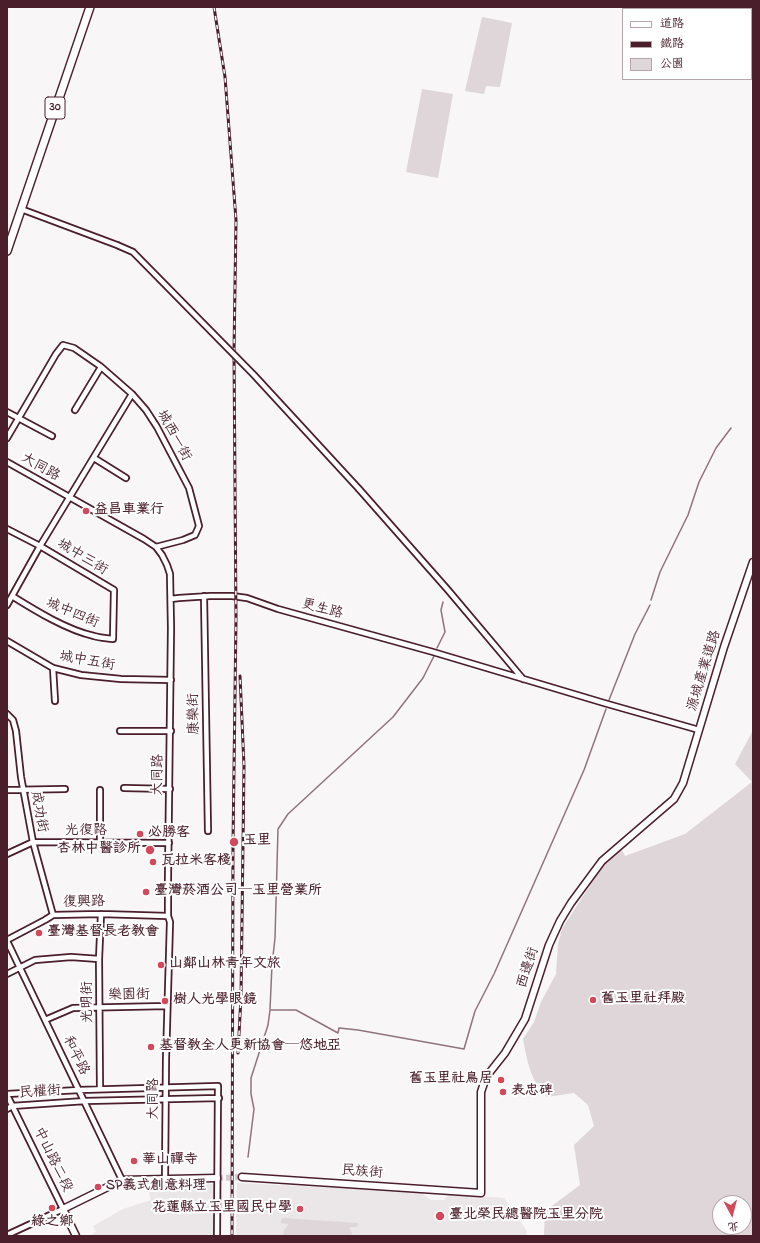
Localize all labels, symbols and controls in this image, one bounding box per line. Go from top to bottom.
legend [622,8,752,80]
text: 道路 [660,15,684,33]
text: 鐵路 [660,35,684,53]
text: 公園 [660,55,684,73]
road number: 30 [45,97,65,119]
street label: 城西一街 [152,407,194,465]
street label: 大同路 [18,450,62,486]
place label: 益昌車業行 [94,503,164,519]
marker: 益昌車業行 [81,506,91,516]
street label: 城中三街 [54,536,110,580]
street label: 城中四街 [43,595,101,633]
street label: 更生路 [300,596,344,624]
street label: 源城產業道路 [685,628,725,714]
street label: 城中五街 [58,649,116,675]
street label: 康樂街 [186,693,204,735]
street label: 大同路 [150,754,168,796]
street label: 成功街 [26,790,50,834]
street label: 光復路 [65,824,107,840]
place label: 必勝客 [148,826,190,842]
marker: 必勝客 [135,829,145,839]
place label: 玉里 [243,834,271,850]
marker: 玉里 [228,836,240,848]
place label: 杏林中醫診所 [57,842,141,858]
marker: 杏林中醫診所 [144,844,156,856]
place label: 瓦拉米客棧 [161,854,231,870]
marker: 瓦拉米客棧 [148,857,158,867]
place label: 臺灣菸酒公司─玉里營業所 [154,884,322,900]
marker: 臺灣菸酒公司─玉里營業所 [141,887,151,897]
street label: 復興路 [63,894,105,912]
place label: 臺灣基督長老教會 [47,925,159,941]
marker: 臺灣基督長老教會 [34,928,44,938]
street label: 西邊街 [515,945,543,991]
place label: 山鄰山林青年文旅 [169,957,281,973]
marker: 山鄰山林青年文旅 [156,960,166,970]
street label: 光明街 [81,981,97,1023]
street label: 樂園街 [108,987,150,1005]
place label: 舊玉里社拜殿 [601,992,685,1008]
place label: 樹人光學眼鏡 [173,993,257,1009]
marker: 舊玉里社拜殿 [588,995,598,1005]
marker: 樹人光學眼鏡 [160,996,170,1006]
street label: 和平路 [58,1033,92,1079]
place label: 基督教全人更新協會─悠地亞 [159,1039,341,1055]
marker: 基督教全人更新協會─悠地亞 [146,1042,156,1052]
place label: 舊玉里社鳥居 [409,1072,493,1088]
marker: 舊玉里社鳥居 [496,1075,506,1085]
street label: 大同路 [147,1078,163,1120]
street label: 民權街 [18,1083,62,1103]
place label: 表忠碑 [511,1084,553,1100]
marker: 表忠碑 [498,1087,508,1097]
street label: 中山路二段 [29,1125,75,1195]
place label: 華山禪寺 [142,1153,198,1169]
marker: 華山禪寺 [129,1156,139,1166]
street label: 民族街 [340,1163,384,1183]
place label: SP義式創意料理 [106,1179,206,1195]
marker: SP義式創意料理 [93,1182,103,1192]
north arrow [712,1195,752,1235]
place label: 花蓮縣立玉里國民中學 [152,1201,292,1217]
marker: 綠之鄉 [47,1203,57,1213]
marker: 花蓮縣立玉里國民中學 [295,1204,305,1214]
place label: 臺北榮民總醫院玉里分院 [449,1208,603,1224]
marker: 臺北榮民總醫院玉里分院 [434,1210,446,1222]
place label: 綠之鄉 [31,1215,73,1231]
text: 北 [727,1217,740,1235]

